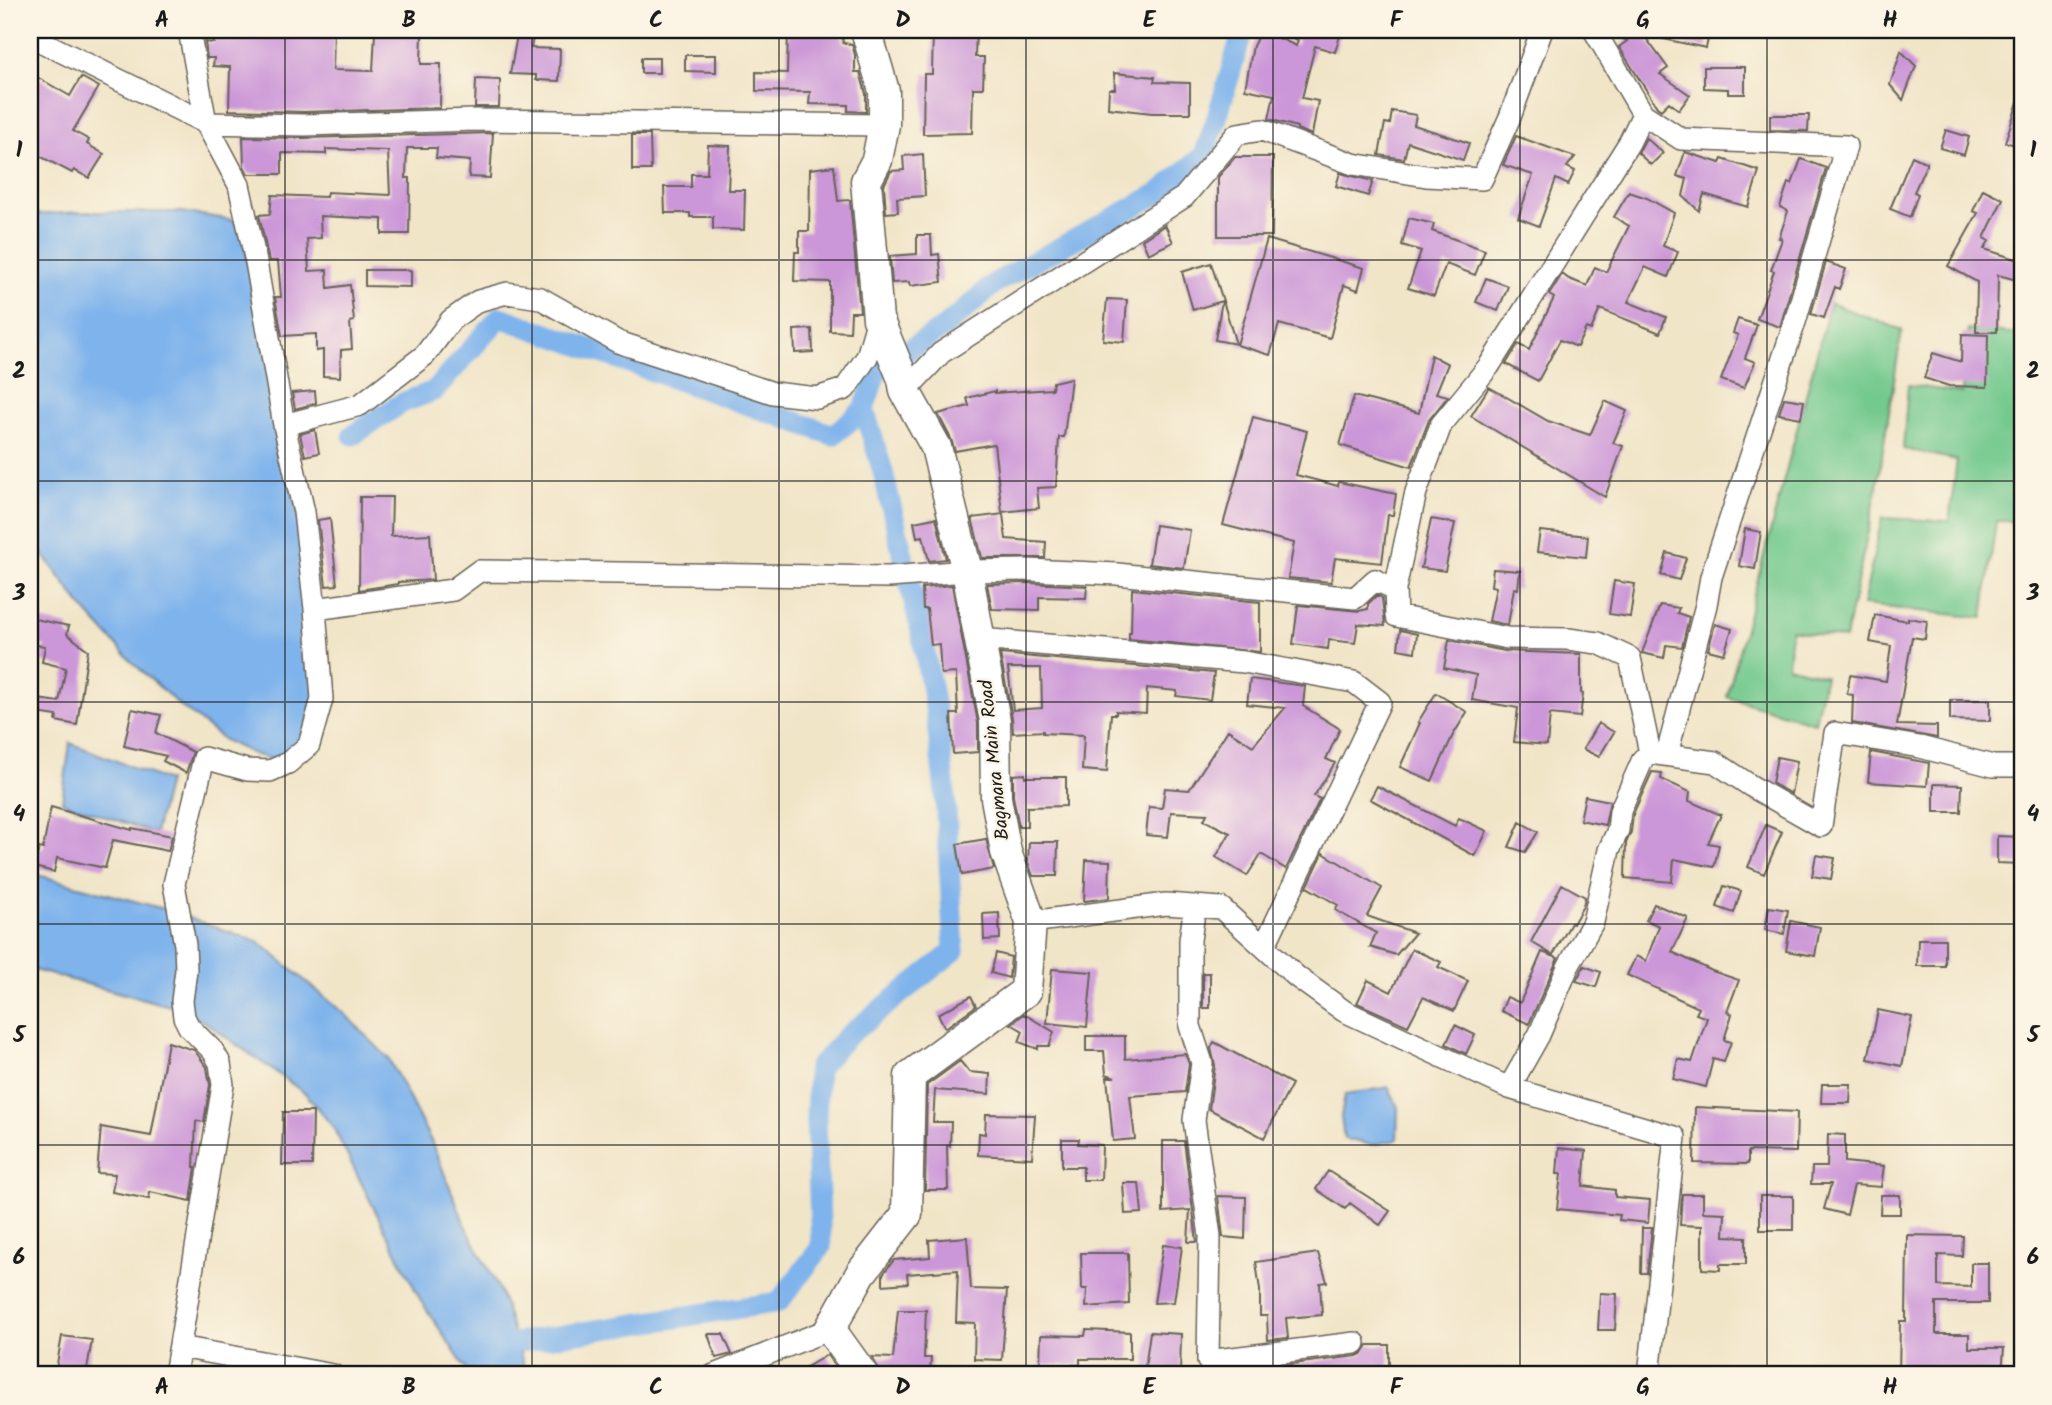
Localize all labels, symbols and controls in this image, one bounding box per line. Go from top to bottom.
text: A [155,3,169,39]
text: B [402,3,416,39]
text: C [649,3,663,39]
text: D [895,3,911,39]
text: E [1143,3,1157,39]
text: F [1390,3,1404,39]
text: G [1636,3,1650,39]
text: H [1883,3,1898,39]
text: 1 [16,133,23,169]
text: 1 [2030,133,2037,169]
text: 2 [12,354,26,390]
text: 2 [2026,354,2040,390]
text: 3 [12,576,26,612]
text: 3 [2026,576,2040,612]
street label: Bagmara Main Road [972,678,1018,842]
text: 4 [13,797,26,833]
text: 4 [2027,797,2040,833]
text: 5 [12,1018,27,1054]
text: 5 [2026,1018,2041,1054]
text: 6 [13,1240,25,1276]
text: 6 [2027,1240,2039,1276]
text: A [155,1370,169,1405]
text: B [402,1370,416,1405]
text: C [649,1370,663,1405]
text: D [895,1370,911,1405]
text: E [1143,1370,1157,1405]
text: F [1390,1370,1404,1405]
text: G [1636,1370,1650,1405]
text: H [1883,1370,1898,1405]

